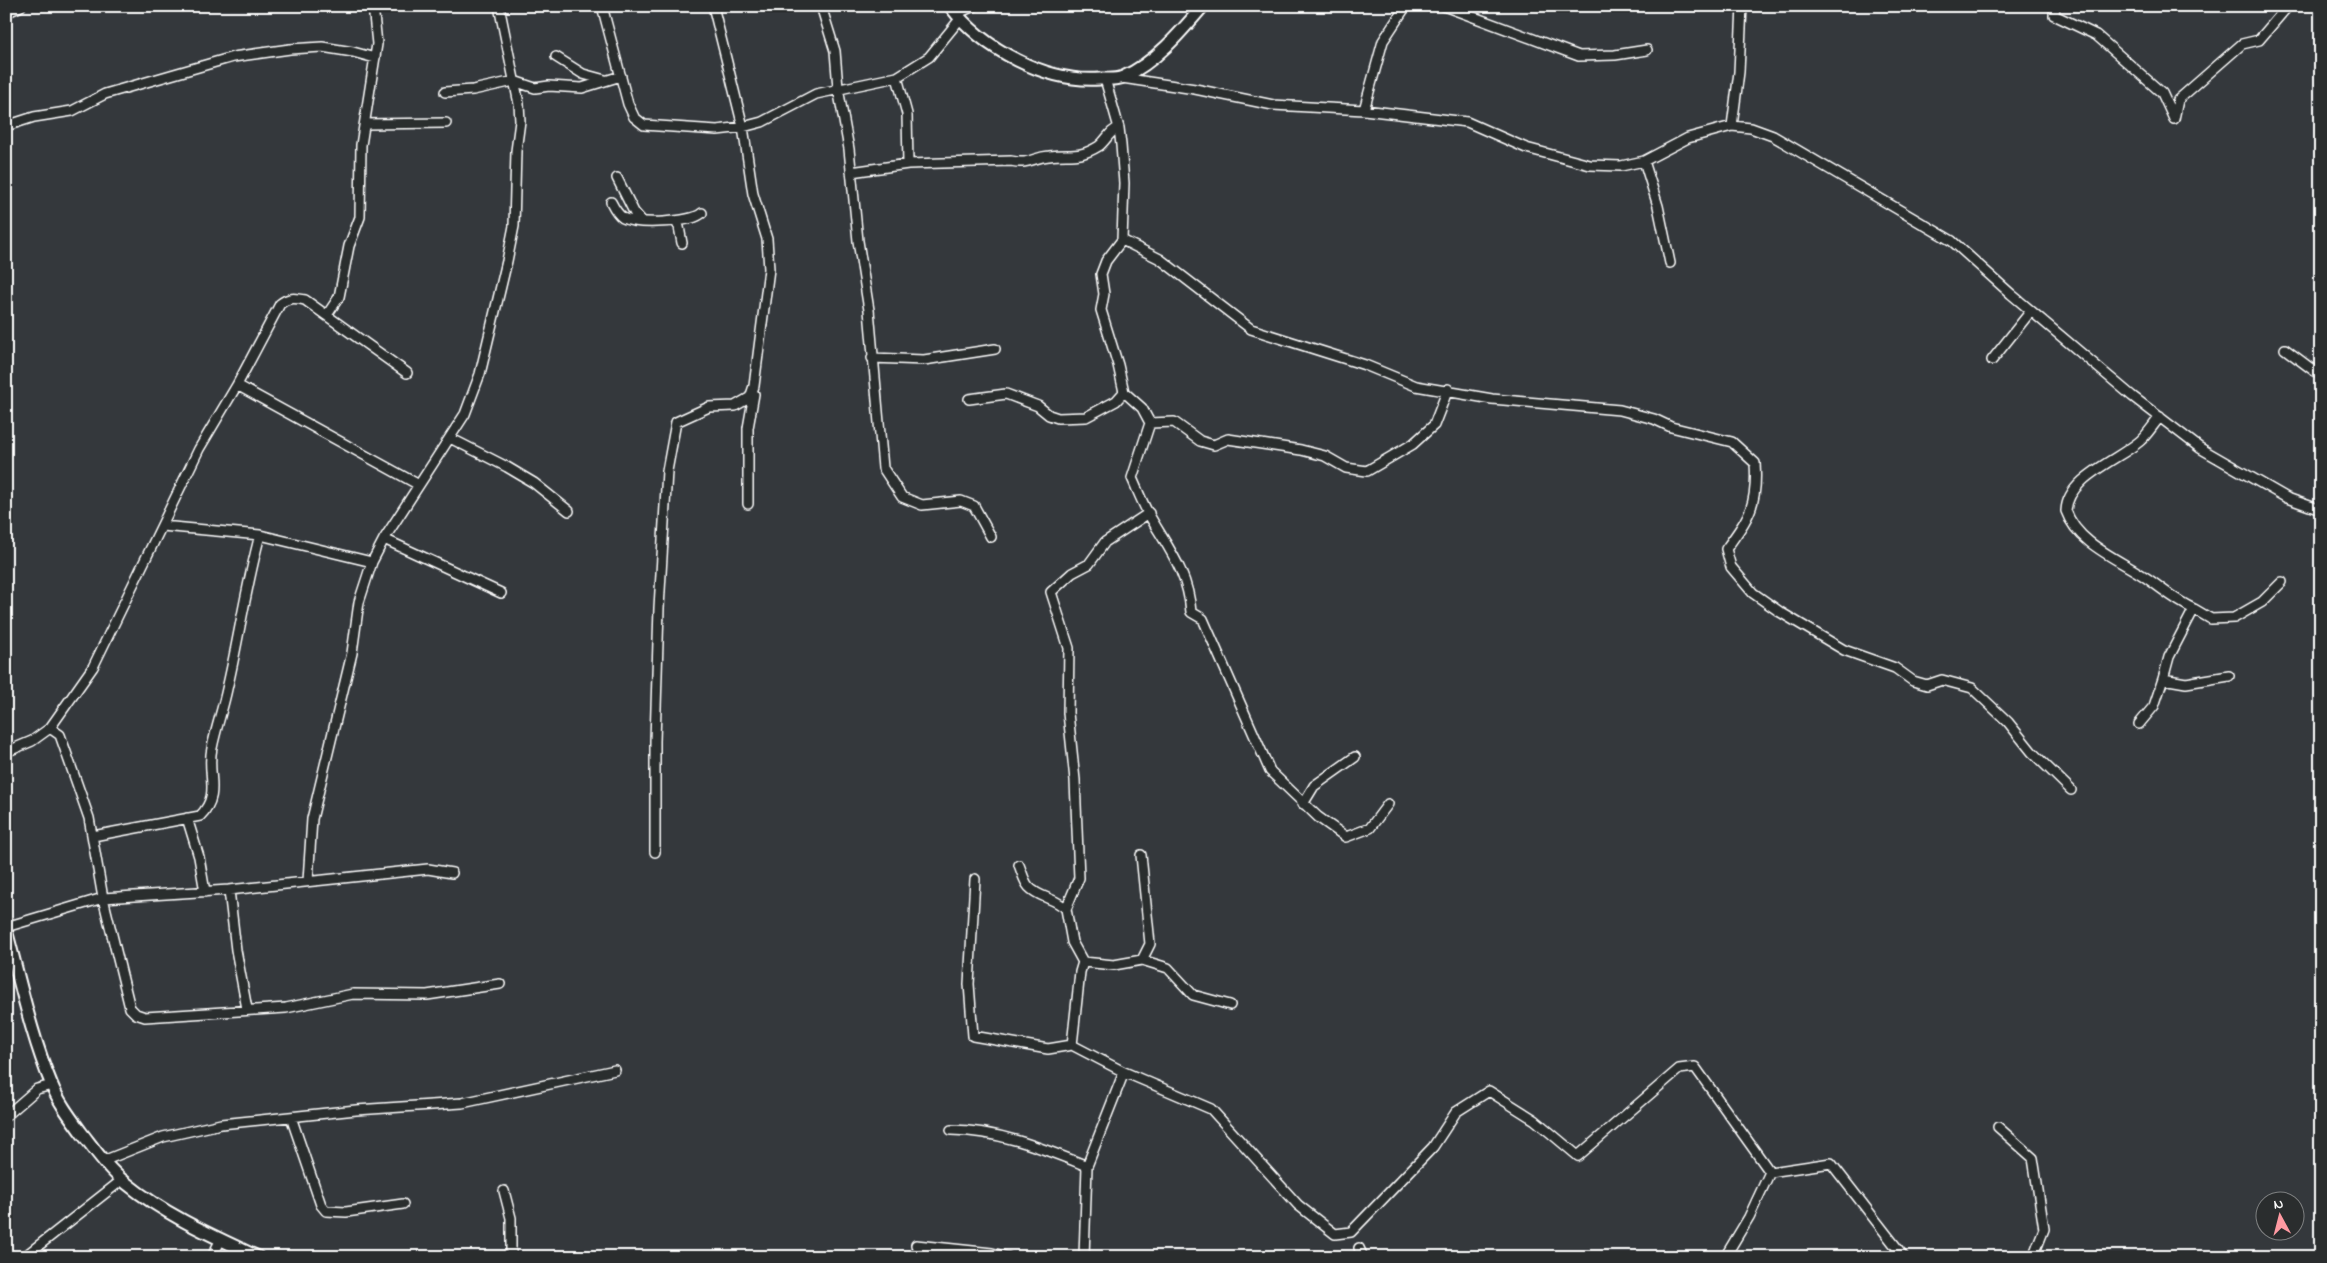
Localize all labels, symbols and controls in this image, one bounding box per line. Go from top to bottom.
north arrow [2254,1190,2304,1240]
text: N [2273,1194,2285,1216]

